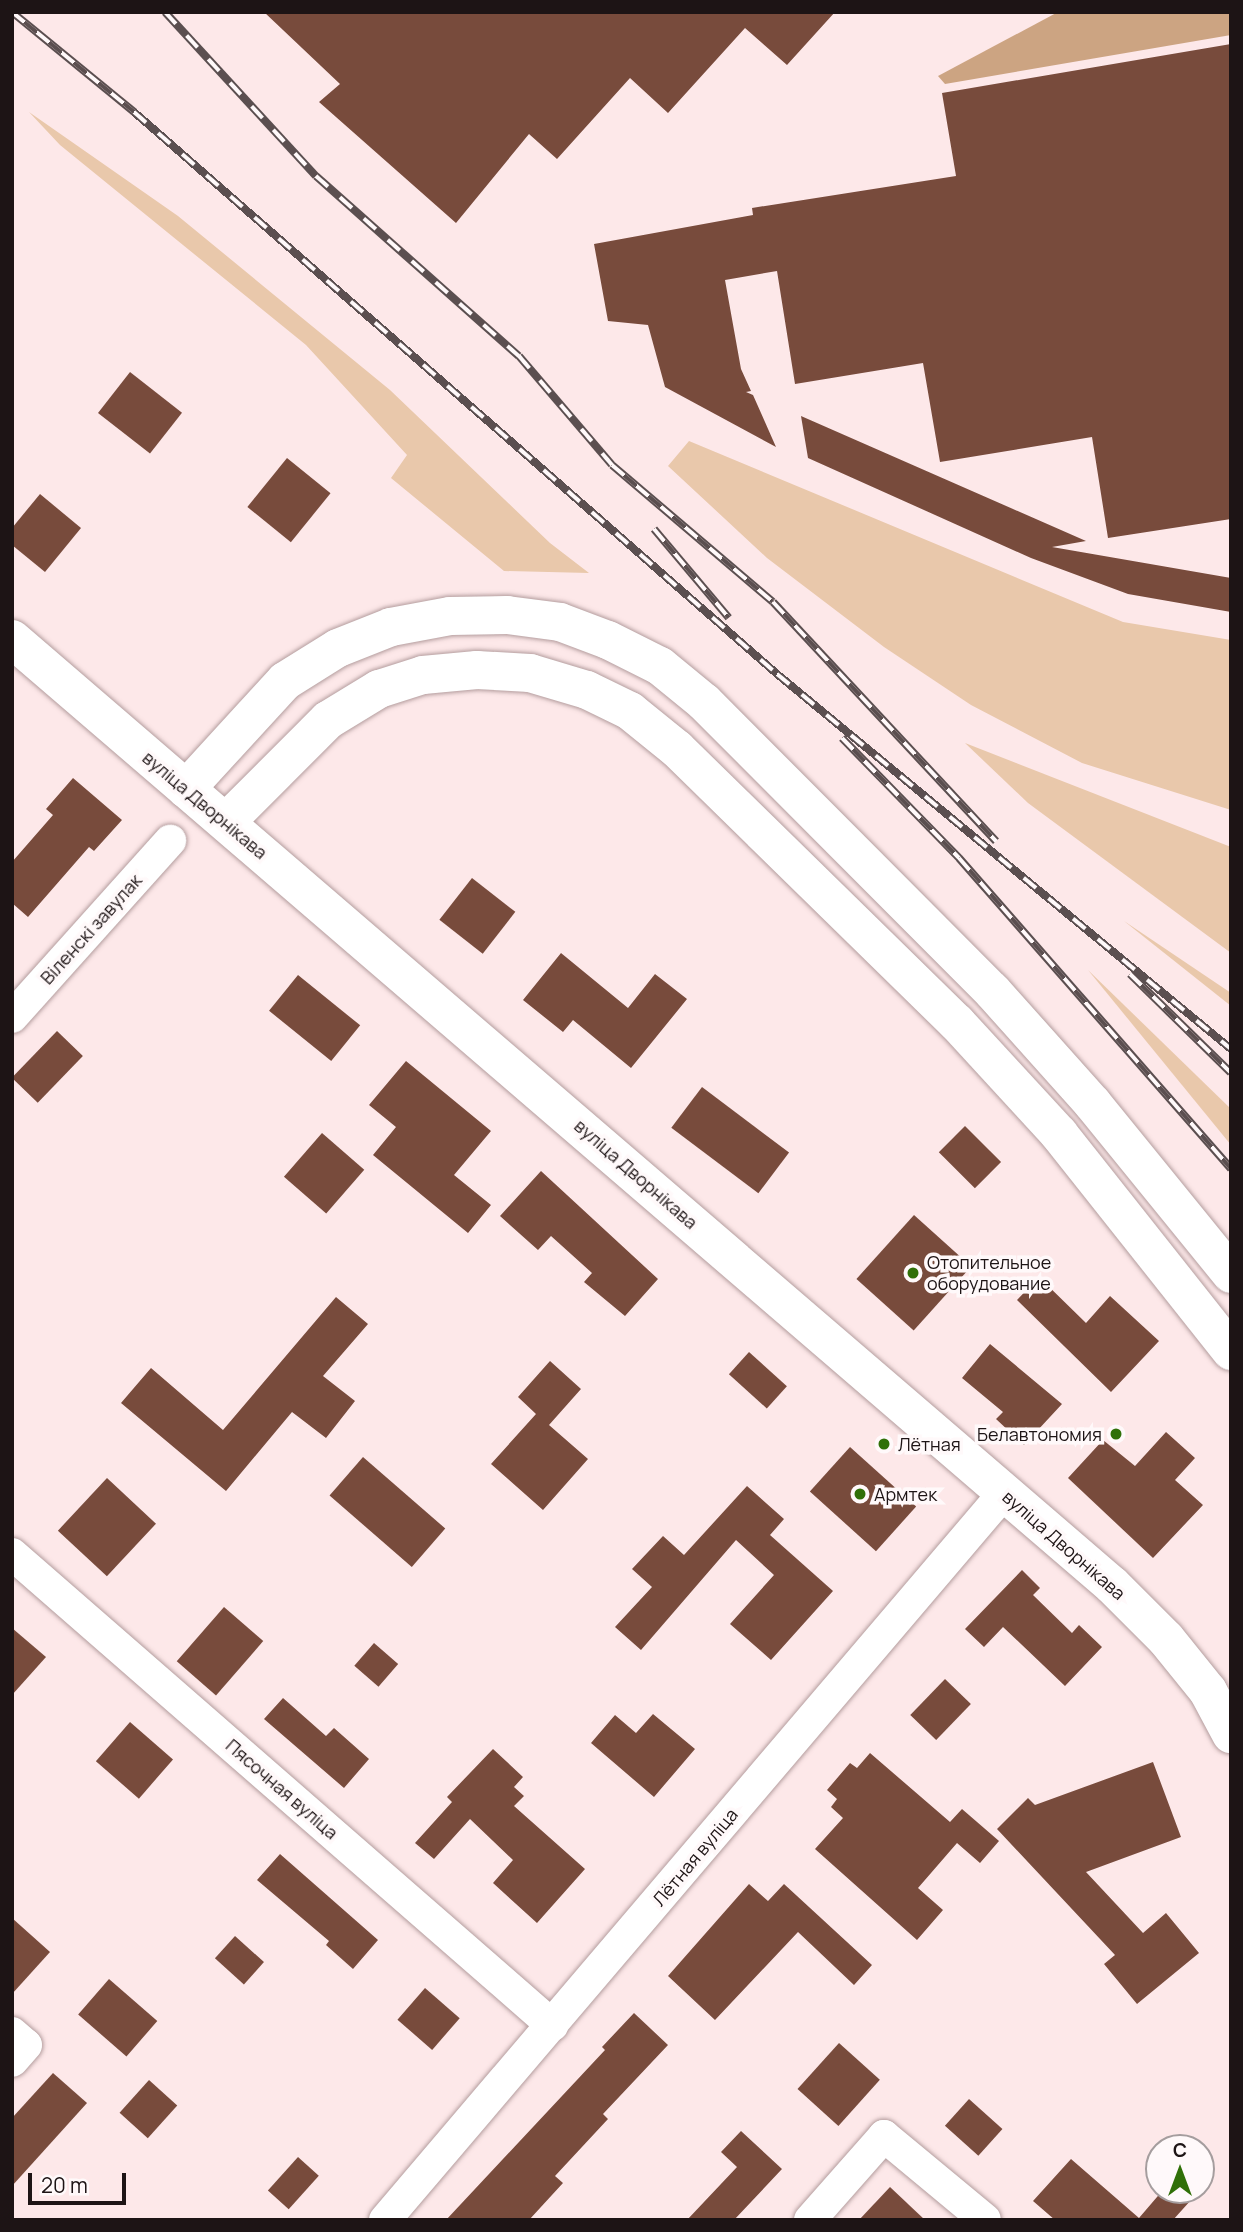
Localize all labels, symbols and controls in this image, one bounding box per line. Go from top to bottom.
street label: вуліца Дворнікава [138,747,272,863]
street label: Віленскі завулак [36,870,146,988]
street label: вуліца Дворнікава [570,1115,702,1233]
place label: Отопительное оборудование [927,1252,1051,1294]
marker: Отопительное оборудование [905,1265,921,1281]
place label: Белавтономия [977,1423,1102,1445]
marker: Белавтономия [1108,1426,1124,1442]
place label: Лётная [898,1433,961,1455]
marker: Лётная [876,1436,892,1452]
place label: Армтек [874,1483,937,1505]
marker: Армтек [852,1486,868,1502]
street label: вуліца Дворнікава [998,1486,1130,1604]
street label: Пясочная вуліца [222,1735,342,1843]
street label: Лётная вуліца [648,1804,742,1910]
north arrow [1145,2134,1215,2204]
text: С [1173,2137,1187,2163]
scale bar [32,2158,130,2202]
text: 20 m [41,2171,88,2199]

